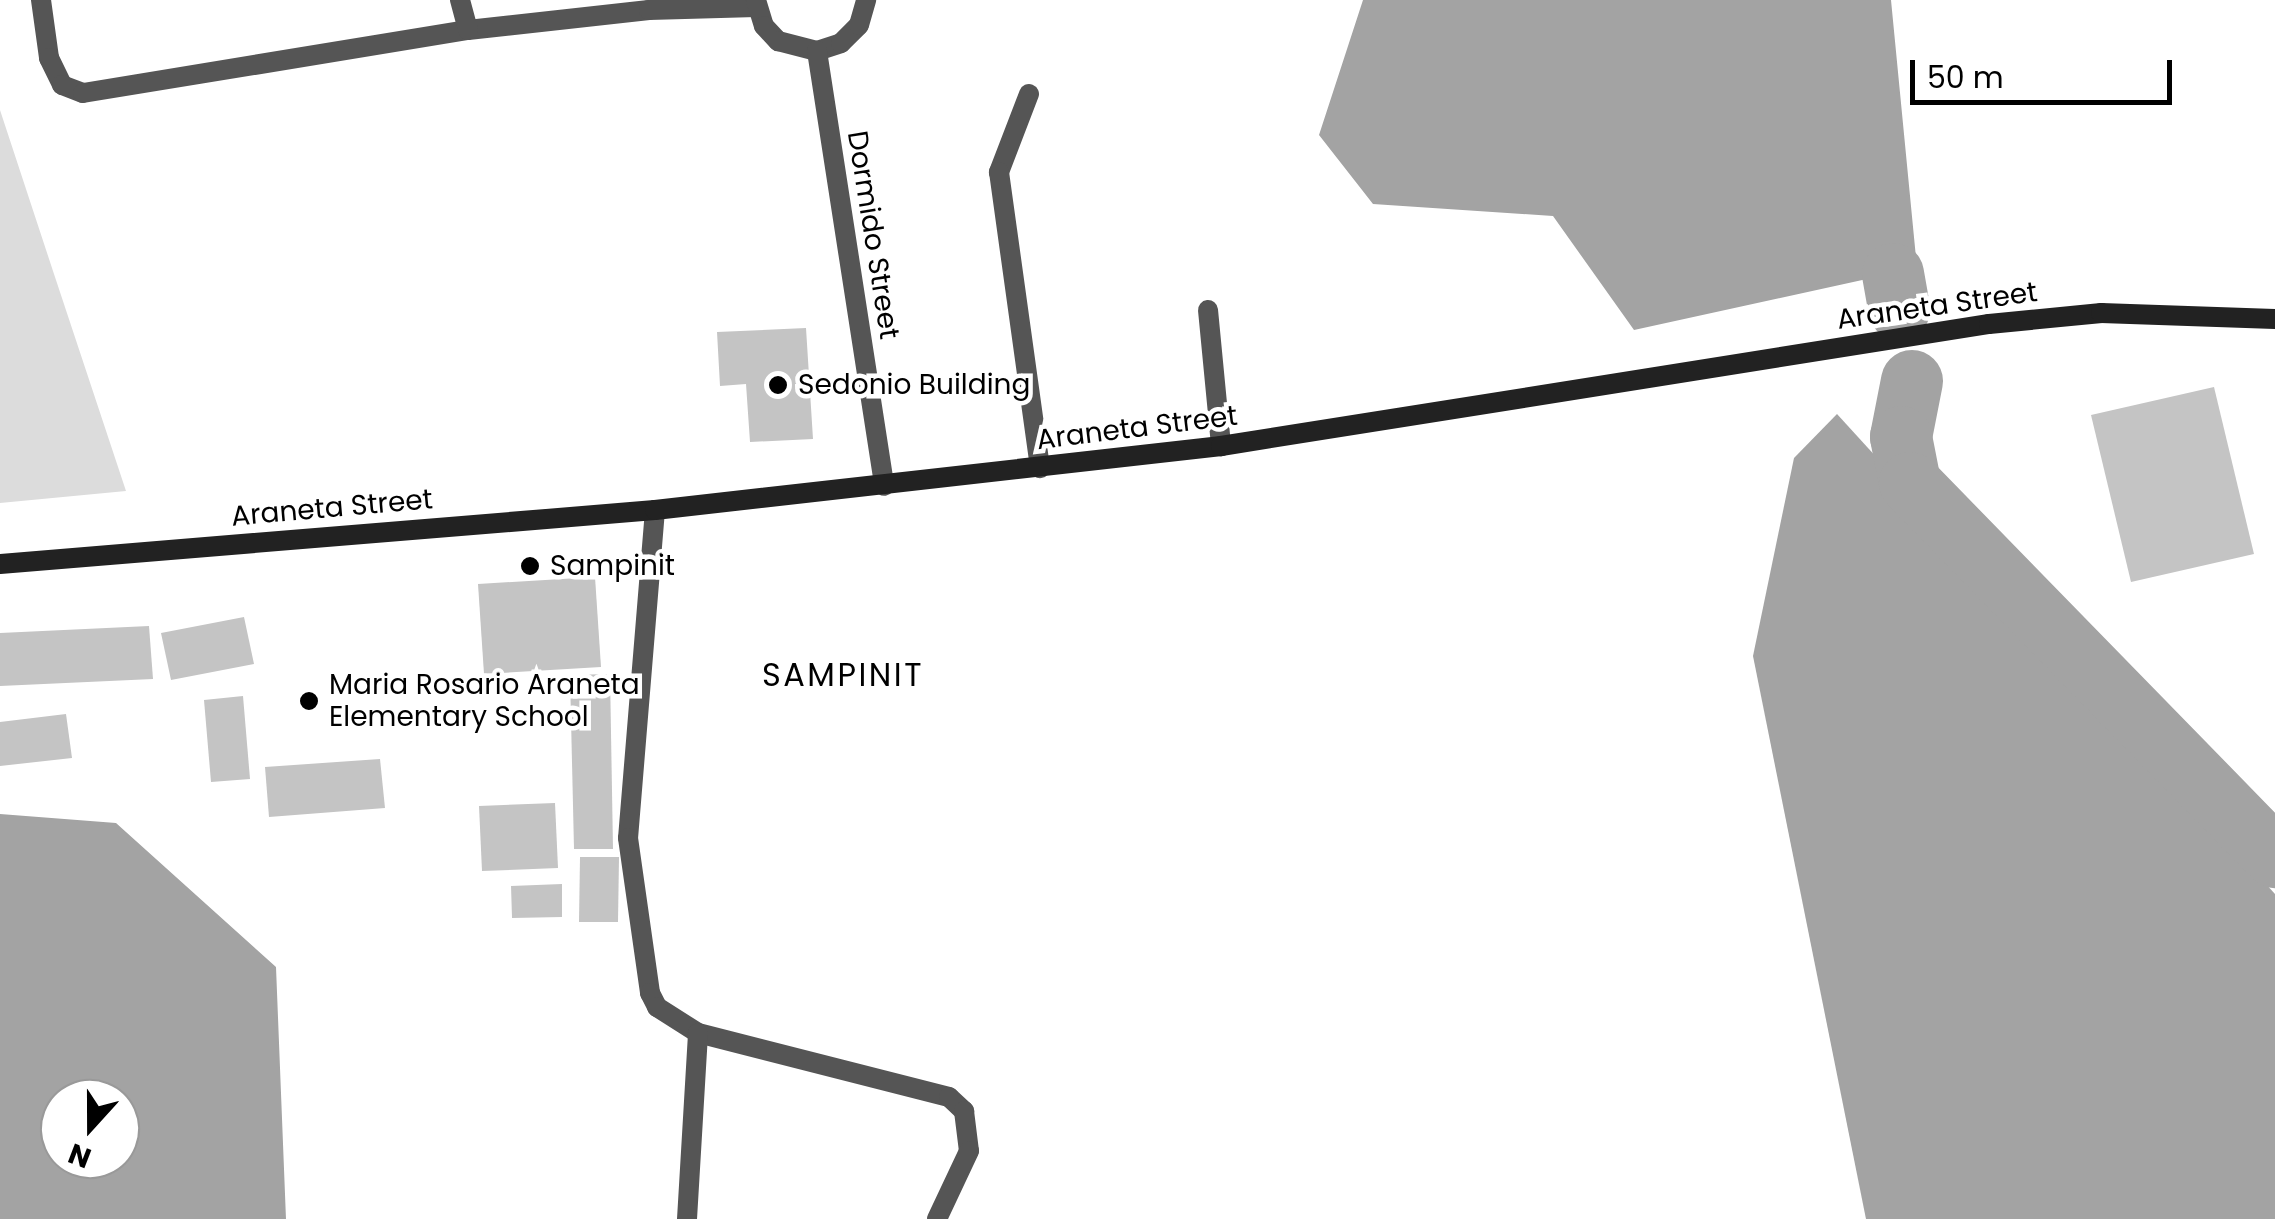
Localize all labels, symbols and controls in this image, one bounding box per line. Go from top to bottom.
scale bar [1915,40,2178,102]
text: 50 m [1927,56,2004,99]
street label: Dormido Street [840,129,906,341]
street label: Araneta Street [1835,275,2039,337]
place label: Sedonio Building [798,368,1030,402]
marker: Sedonio Building [767,374,789,396]
street label: Araneta Street [1035,399,1239,457]
street label: Araneta Street [230,482,434,534]
place label: Sampinit [550,549,675,583]
marker: Sampinit [519,555,541,577]
district label: SAMPINIT [762,656,924,694]
place label: Maria Rosario Araneta Elementary School [329,668,640,734]
marker: Maria Rosario Araneta Elementary School [298,690,320,712]
north arrow [40,1079,140,1179]
text: N [63,1134,97,1178]

